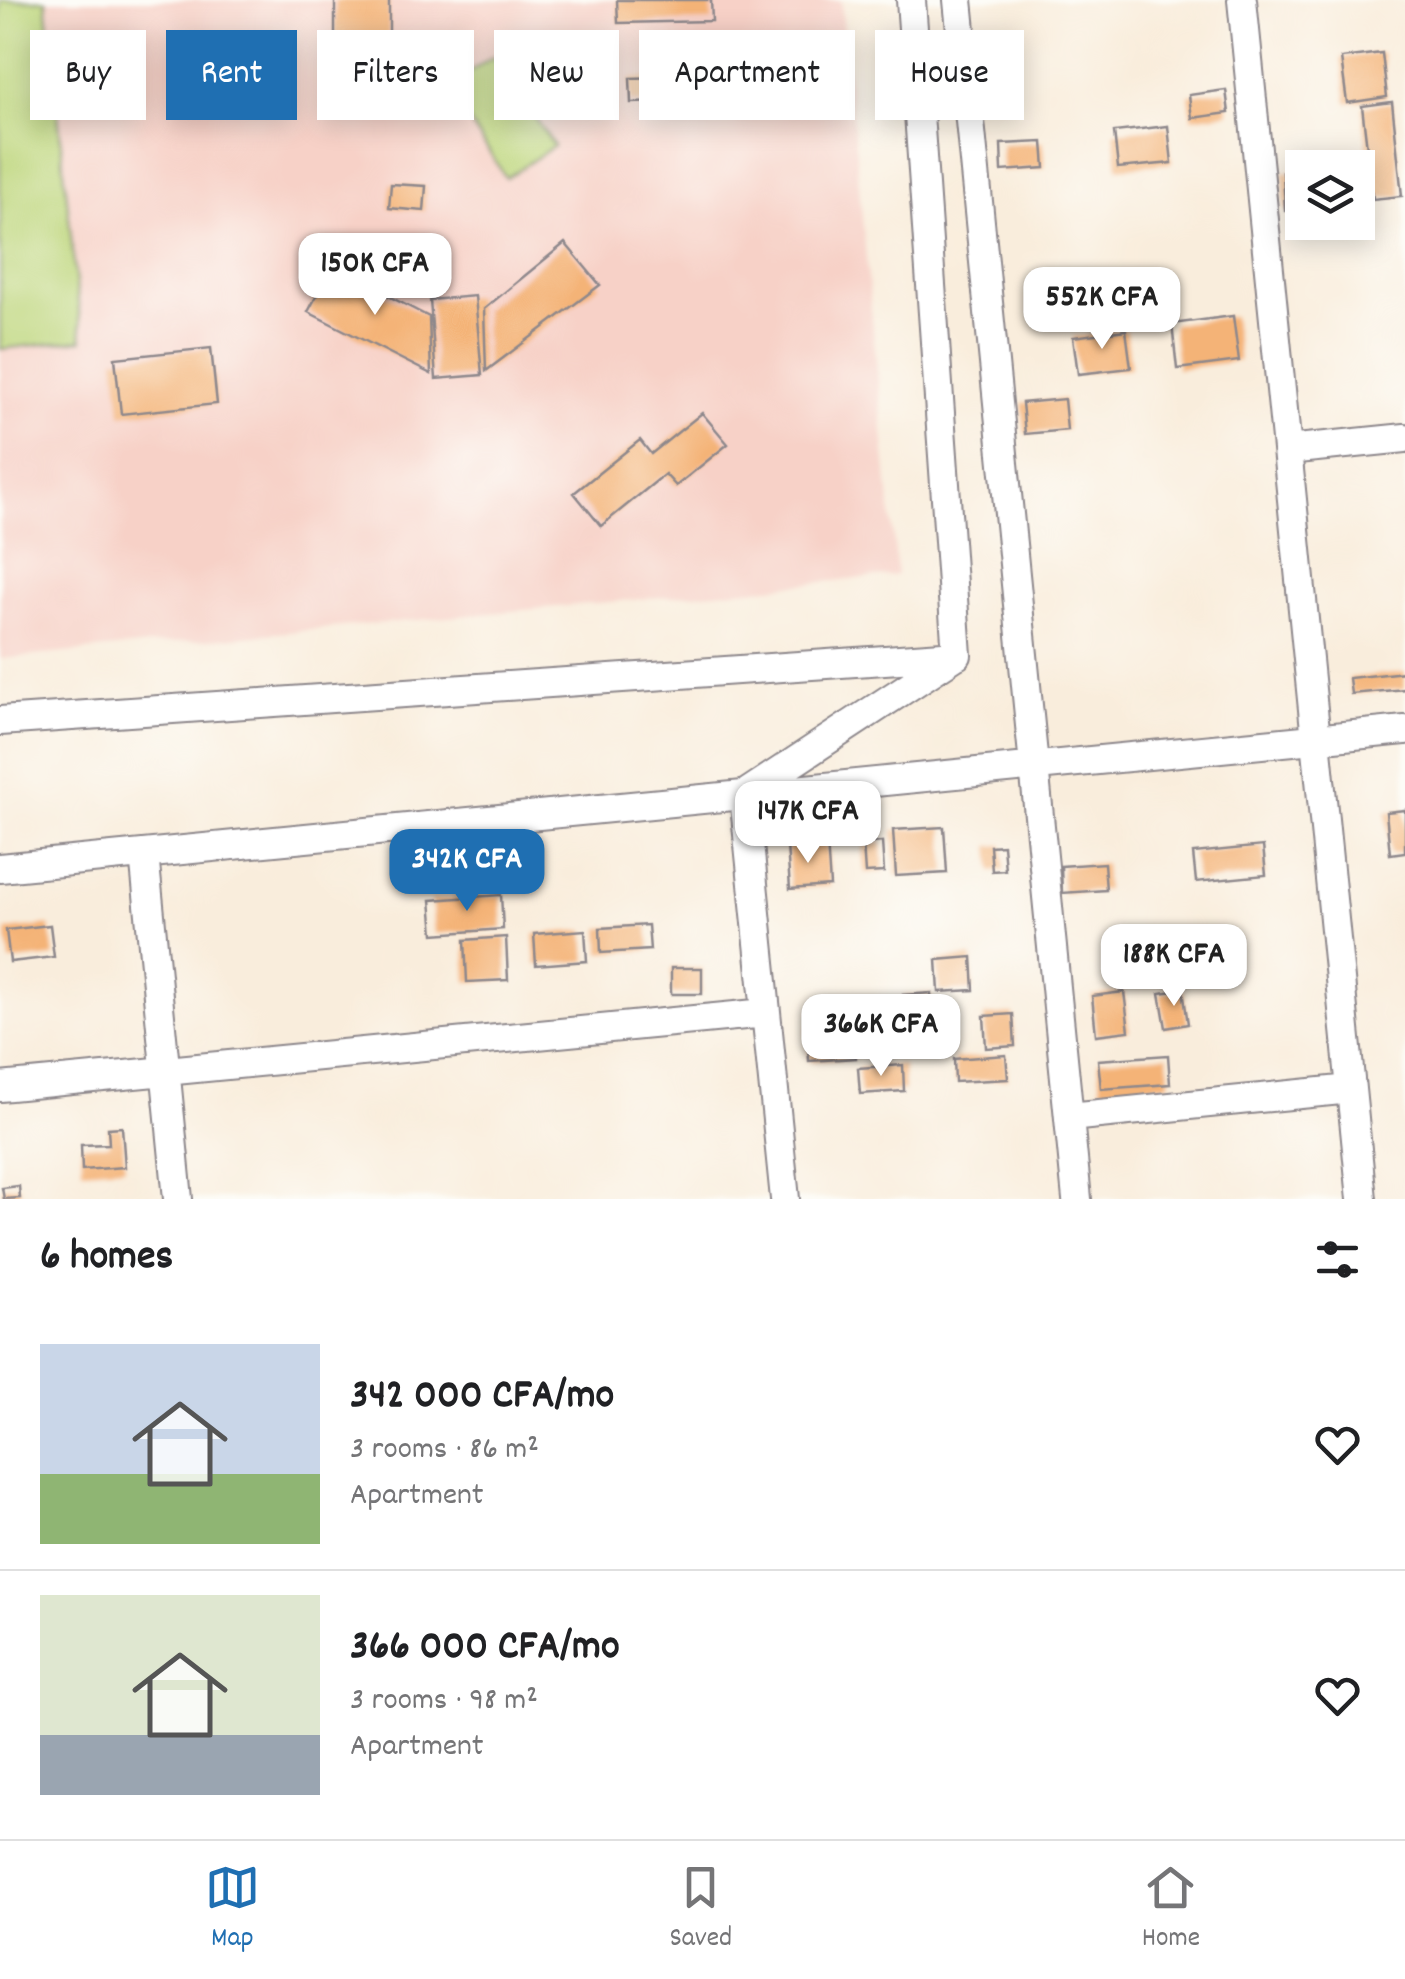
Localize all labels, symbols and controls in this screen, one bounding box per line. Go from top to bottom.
chip: Buy [30,30,146,120]
chip: Rent [166,30,297,120]
chip: Filters [317,30,474,120]
chip: New [494,30,619,120]
chip: Apartment [639,30,855,120]
chip: House [875,30,1024,120]
map controls [1285,150,1375,240]
button: layers [1285,150,1375,240]
pin: 150K CFA [272,233,478,318]
text: 150K CFA [321,242,429,288]
pin: 552K CFA [999,267,1205,352]
text: 552K CFA [1045,276,1159,322]
pin: 147K CFA [705,781,911,866]
text: 147K CFA [757,790,859,836]
pin: 342K CFA [364,829,570,914]
text: 342K CFA [411,838,523,884]
pin: 188K CFA [1071,924,1277,1009]
text: 188K CFA [1123,933,1225,979]
pin: 366K CFA [778,994,984,1079]
text: 366K CFA [823,1003,939,1049]
text: 6 homes [40,1229,173,1289]
icon: filters [1310,1232,1365,1287]
text: 342 000 CFA/mo [350,1368,614,1428]
icon: home [120,1384,240,1504]
icon: heart [1310,1417,1365,1472]
text: 3 rooms · 86 m² [350,1428,539,1474]
text: Apartment [350,1474,484,1520]
text: 366 000 CFA/mo [350,1619,620,1679]
icon: home [120,1635,240,1755]
icon: heart [1310,1668,1365,1723]
text: 3 rooms · 98 m² [350,1679,538,1725]
text: Apartment [350,1725,484,1771]
tab: Map [205,1860,260,1960]
tab: Saved [670,1860,732,1960]
tab: Home [1142,1860,1200,1960]

